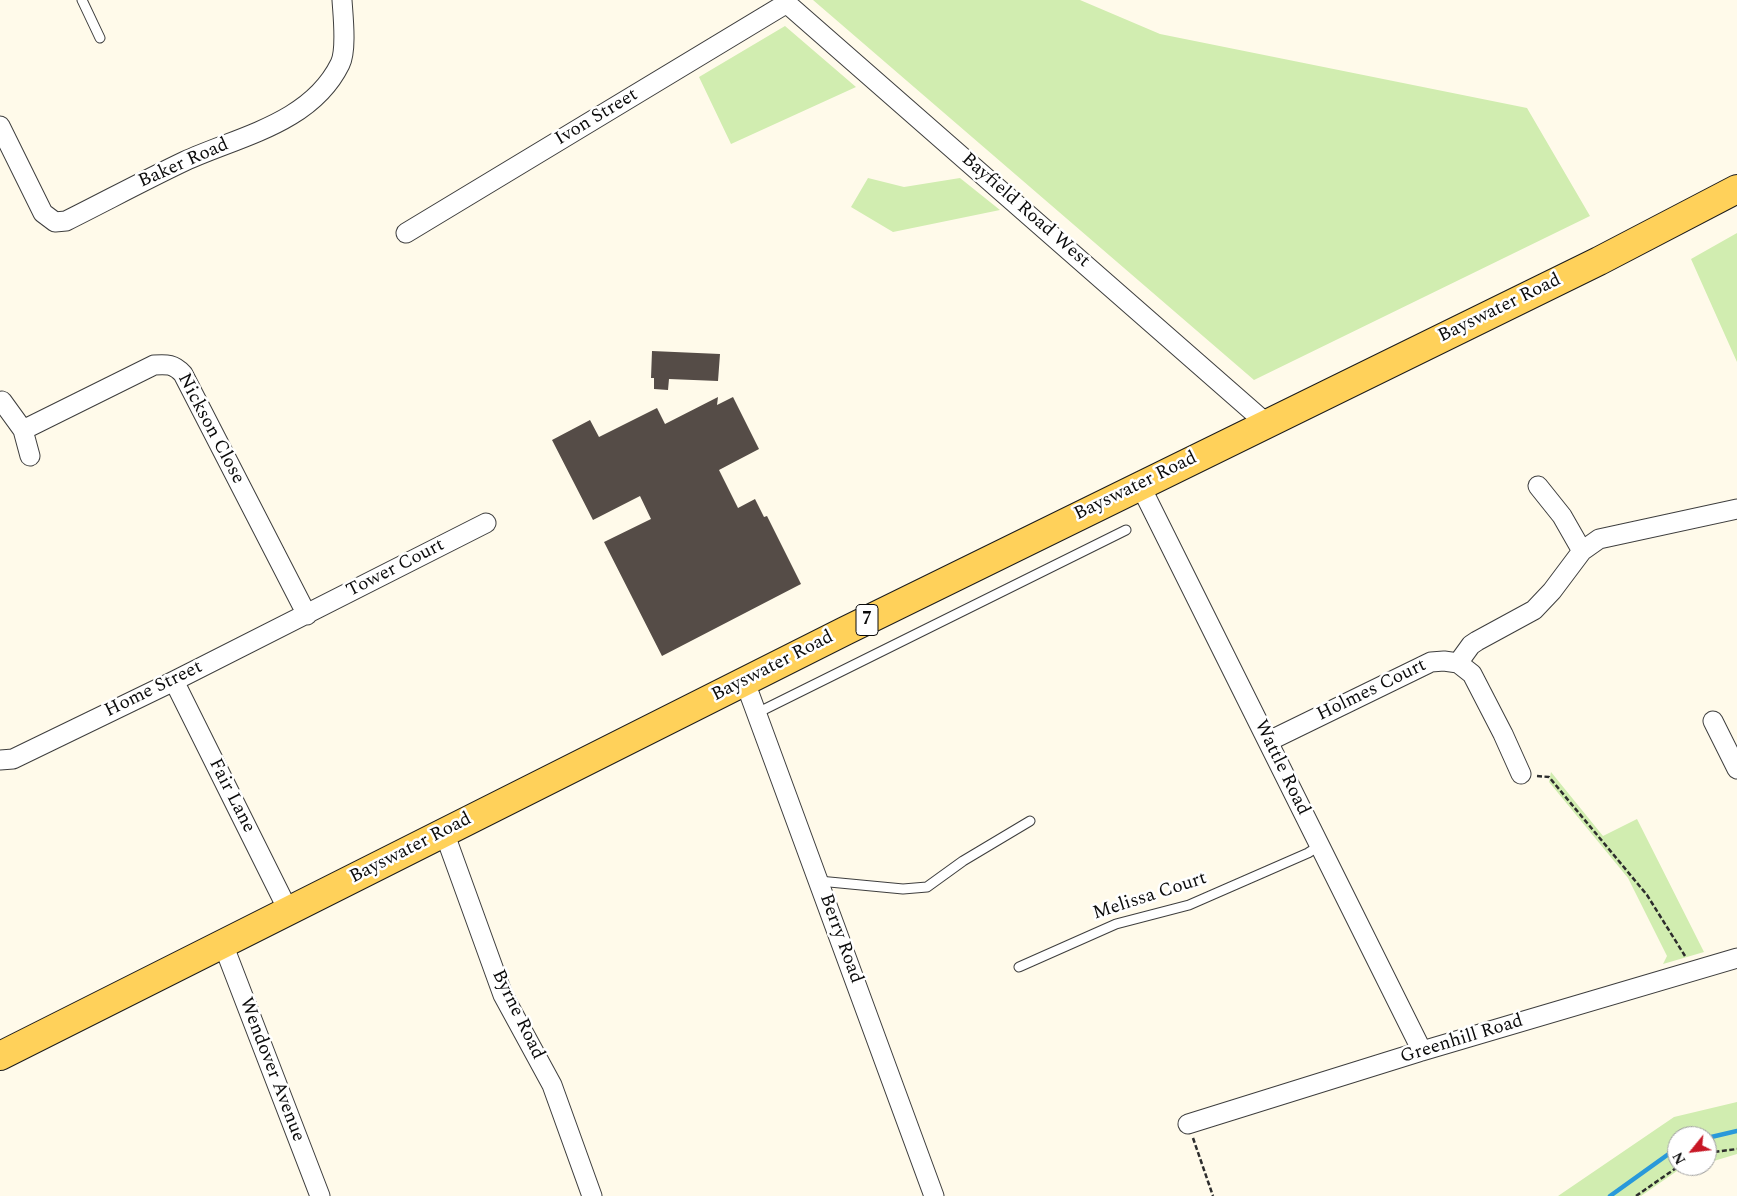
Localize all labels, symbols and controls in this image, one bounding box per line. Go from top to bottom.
street label: Ivon Street [552,84,642,152]
street label: Baker Road [135,134,233,194]
street label: Bayfield Road West [956,149,1094,273]
street label: Bayswater Road [1435,269,1565,349]
street label: Nickson Close [171,370,249,488]
street label: Bayswater Road [1071,447,1201,527]
street label: Tower Court [343,535,449,603]
road number: 7 [856,604,878,636]
street label: Bayswater Road [708,627,838,707]
street label: Holmes Court [1314,655,1430,727]
street label: Home Street [101,657,207,723]
street label: Wattle Road [1248,717,1314,819]
street label: Fair Lane [203,755,259,837]
street label: Bayswater Road [346,809,476,889]
street label: Melissa Court [1090,868,1210,926]
street label: Berry Road [813,891,867,987]
street label: Byrne Road [485,966,549,1064]
street label: Wendover Avenue [233,995,309,1145]
street label: Greenhill Road [1398,1010,1526,1070]
north arrow [1667,1126,1717,1176]
text: N [1667,1148,1691,1168]

